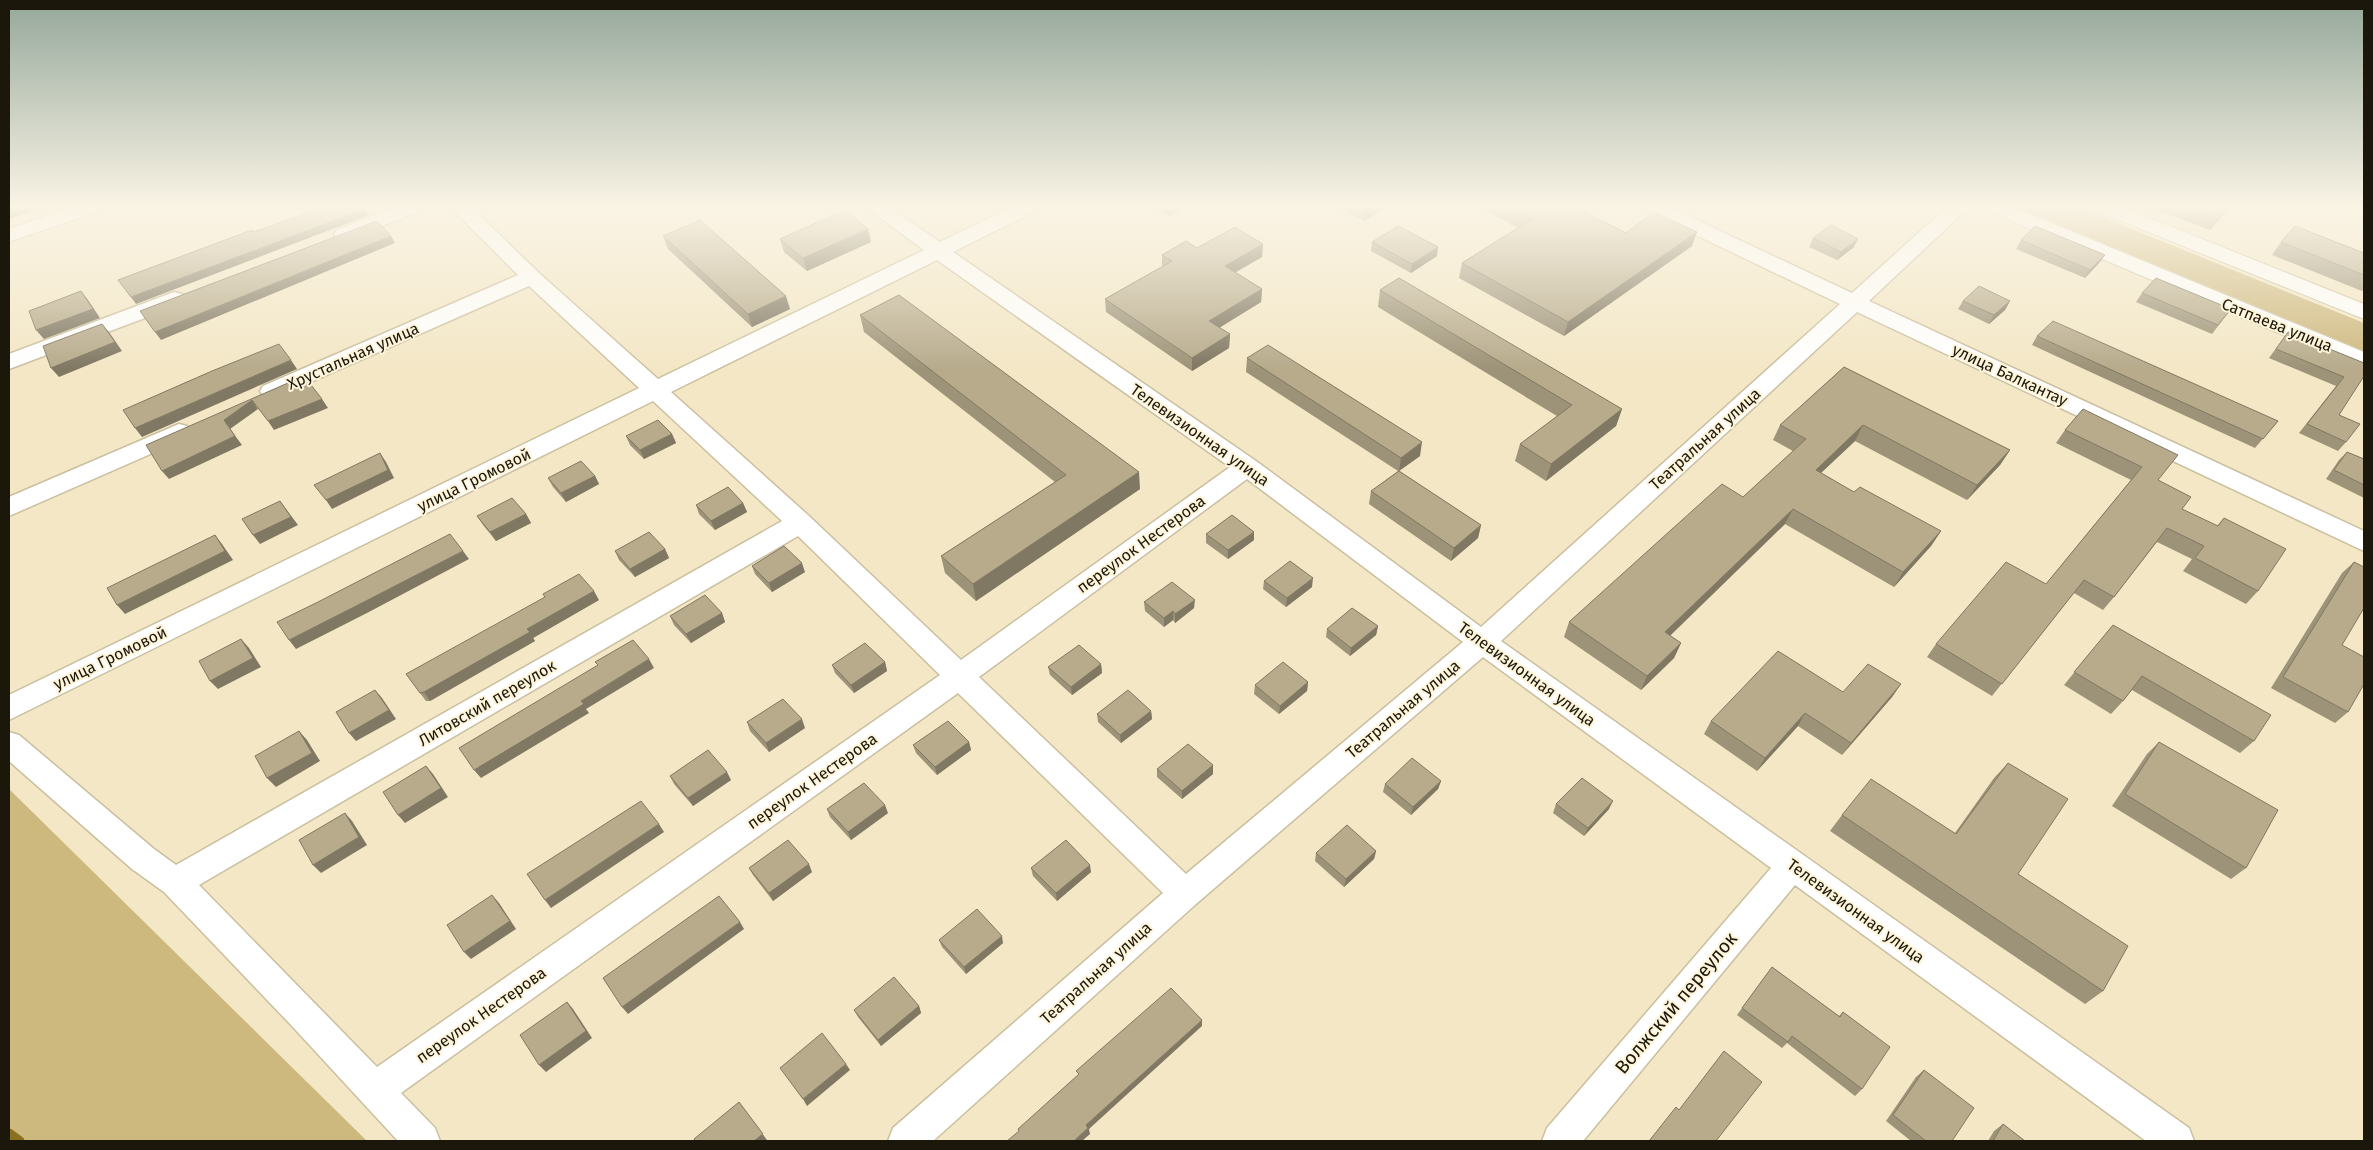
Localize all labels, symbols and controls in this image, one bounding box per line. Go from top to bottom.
street label: Сатпаева улица [2219,294,2335,356]
street label: Хрустальная улица [284,318,422,394]
street label: улица Балкантау [1949,340,2071,410]
street label: Телевизионная улица [1127,380,1273,490]
street label: Театральная улица [1646,384,1764,494]
street label: улица Громовой [414,444,534,516]
street label: переулок Нестерова [1073,491,1209,597]
street label: Телевизионная улица [1455,618,1599,730]
street label: улица Громовой [50,622,170,694]
street label: Литовский переулок [415,656,560,750]
street label: Театральная улица [1342,656,1464,762]
street label: переулок Нестерова [743,729,881,833]
street label: Телевизионная улица [1784,855,1928,967]
street label: Театральная улица [1037,918,1155,1028]
street label: Волжский переулок [1610,927,1742,1079]
street label: переулок Нестерова [412,963,550,1067]

